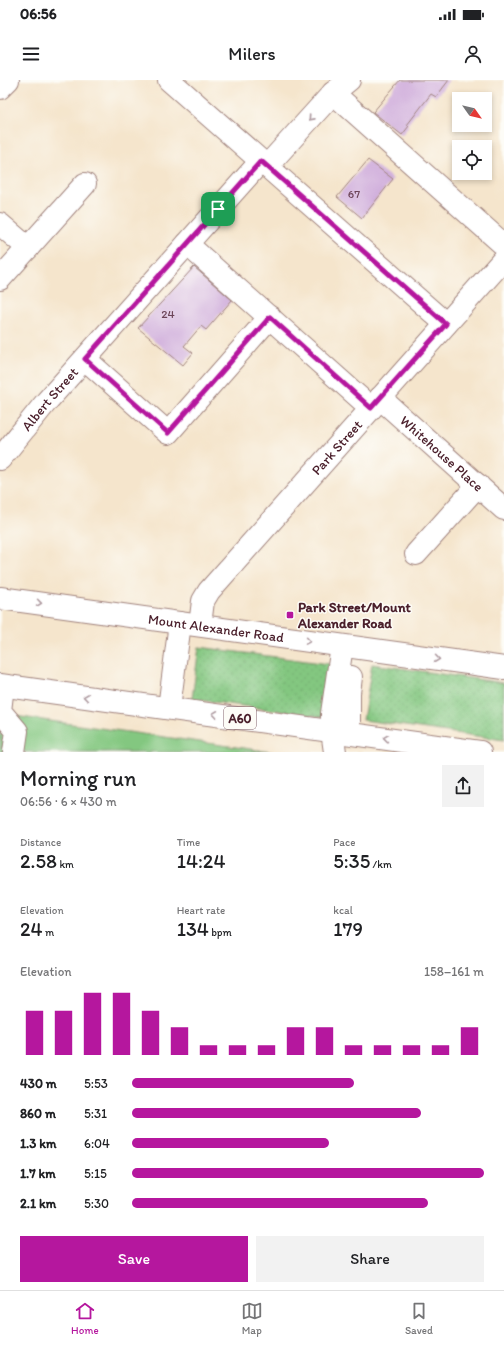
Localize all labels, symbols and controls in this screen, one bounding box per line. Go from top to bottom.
text: 06:56 [20,5,57,23]
icon: menu [20,43,42,65]
text: Milers [228,43,276,65]
icon: person [462,43,484,65]
north arrow [452,92,492,132]
map controls [452,92,492,180]
one-way arrow [309,113,316,120]
button: locate [452,140,492,180]
house number: 67 [348,187,360,201]
pin [201,192,235,226]
icon: arrive [207,198,229,220]
house number: 24 [161,307,175,321]
street label: Albert Street [18,364,82,434]
street label: Whitehouse Place [397,412,487,495]
street label: Park Street [308,416,366,478]
one-way arrow [36,599,42,608]
place label: Park Street/Mount Alexander Road [297,599,412,632]
street label: Mount Alexander Road [147,610,285,646]
marker: Park Street/Mount Alexander Road [285,610,295,620]
one-way arrow [305,636,311,645]
one-way arrow [434,654,440,663]
one-way arrow [83,693,90,702]
road number: A60 [224,707,256,729]
one-way arrow [212,710,218,719]
one-way arrow [383,734,389,743]
text: Morning run [20,765,136,792]
button: share [442,765,484,807]
text: 06:56 · 6 × 430 m [20,794,117,809]
text: Distance [20,836,61,849]
text: Time [177,836,200,849]
text: Pace [333,836,355,849]
text: 2.58 [20,849,57,873]
text: 14:24 [177,849,225,873]
text: 5:35 [333,849,370,873]
text: km [57,858,74,871]
text: /km [370,858,392,871]
text: Elevation [20,904,64,917]
text: Heart rate [177,904,225,917]
text: kcal [333,904,353,917]
text: 24 [20,917,43,941]
text: 134 [177,917,209,941]
text: 179 [333,917,363,941]
text: m [43,926,54,939]
text: bpm [209,926,232,939]
text: Elevation [20,964,72,979]
text: 158–161 m [424,964,484,979]
text: 430 m [20,1076,57,1091]
text: 5:53 [84,1076,108,1091]
text: 860 m [20,1106,56,1121]
text: 5:31 [84,1106,107,1121]
text: 1.3 km [20,1136,56,1151]
text: 6:04 [84,1136,110,1151]
text: 1.7 km [20,1166,56,1181]
text: 5:15 [84,1166,107,1181]
text: 2.1 km [20,1196,56,1211]
text: 5:30 [84,1196,109,1211]
button: Save [20,1236,248,1282]
button: Share [256,1236,484,1282]
tab: Home [71,1300,99,1337]
tab: Map [241,1300,263,1337]
tab: Saved [405,1300,433,1337]

